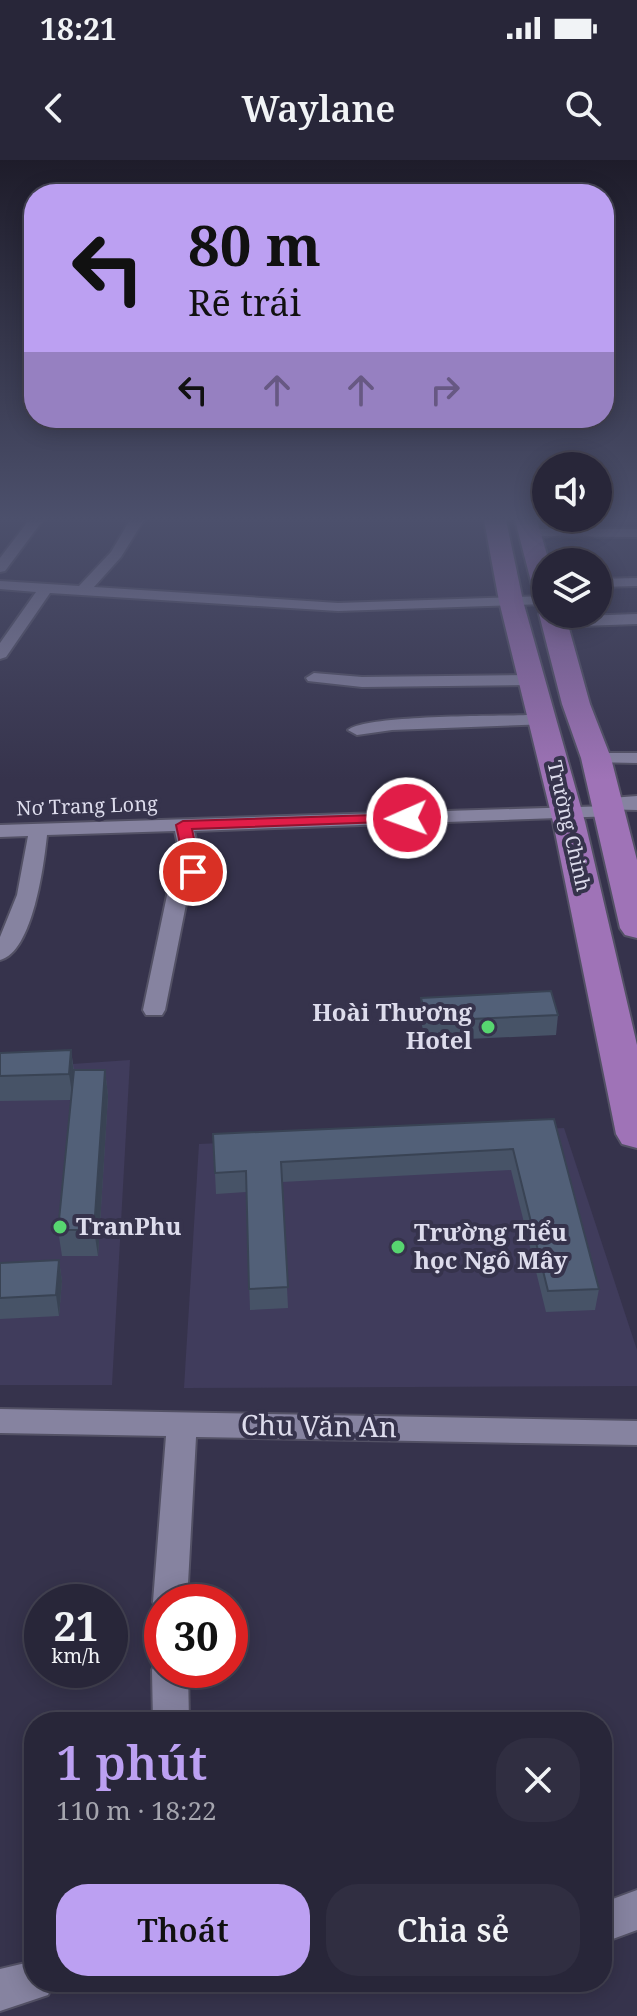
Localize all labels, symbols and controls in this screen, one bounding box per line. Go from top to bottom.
text: 18:21 [40,8,117,49]
text: Waylane [242,84,395,133]
icon: back [32,86,76,130]
icon: search [561,86,605,130]
text: 80 m [188,206,321,282]
icon: left [56,216,160,320]
text: Rẽ trái [188,278,301,327]
icon: left [171,368,215,412]
icon: ahead [255,368,299,412]
icon: ahead [339,368,383,412]
icon: right [423,368,467,412]
map controls [532,452,612,628]
button: sound [532,452,612,532]
button: layers [532,548,612,628]
street label: Trường Chinh [541,758,598,894]
position arrow [365,776,449,860]
street label: Nơ Trang Long [16,790,158,821]
pin [159,838,227,906]
icon: arrive [171,850,215,894]
place label: Hoài Thương Hotel [312,995,473,1056]
marker: Hoài Thương Hotel [479,1018,497,1036]
place label: TranPhu [76,1209,181,1242]
place label: Trường Tiểu học Ngô Mây [414,1215,568,1276]
marker: TranPhu [51,1218,69,1236]
marker: Trường Tiểu học Ngô Mây [389,1238,407,1256]
street label: Chu Văn An [241,1405,397,1445]
speed limit sign: 30 [144,1584,248,1688]
text: 21 [53,1598,99,1653]
text: km/h [51,1642,101,1669]
text: 1 phút [56,1729,207,1794]
button: close [496,1738,580,1822]
text: 110 m · 18:22 [56,1792,217,1828]
button: Thoát [56,1884,310,1976]
button: Chia sẻ [326,1884,580,1976]

